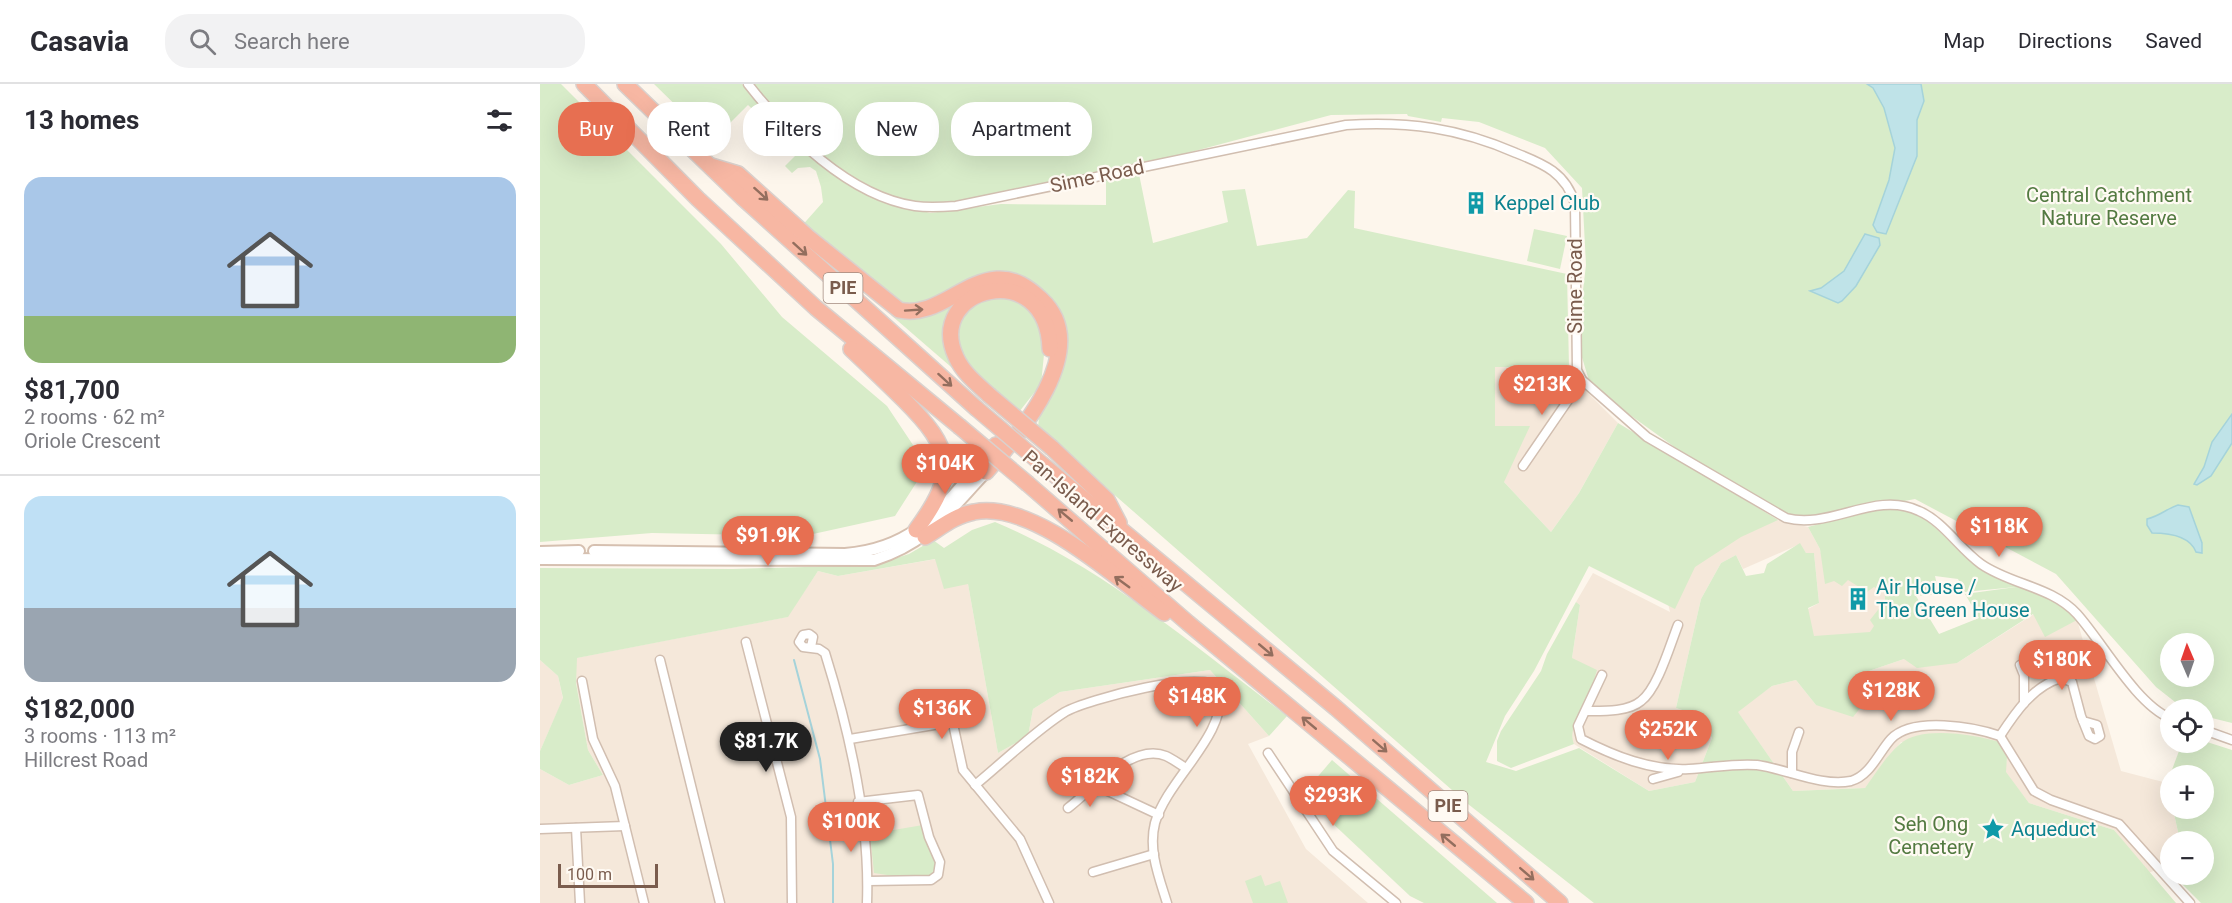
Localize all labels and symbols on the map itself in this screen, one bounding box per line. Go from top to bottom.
street label: Sime Road [1048,154,1146,198]
park label: Central Catchment Nature Reserve [2026,183,2192,230]
one-way arrow [753,187,768,201]
building icon: Keppel Club [1463,190,1489,216]
place label: Keppel Club [1494,191,1600,215]
street label: Sime Road [1563,238,1587,334]
one-way arrow [792,242,807,256]
road number: PIE [824,273,862,303]
one-way arrow [903,304,923,315]
pin: $213K [1500,365,1584,416]
one-way arrow [937,373,952,387]
pin: $104K [903,444,987,495]
street label: Pan-Island Expressway [1018,445,1188,597]
pin: $118K [1957,507,2041,558]
one-way arrow [1058,508,1073,522]
pin: $91.9K [719,516,817,567]
place label: Air House / The Green House [1876,575,2030,622]
one-way arrow [1114,576,1130,588]
building icon: Air House / The Green House [1845,586,1871,612]
north arrow [2160,633,2214,687]
pin: $180K [2020,640,2104,691]
one-way arrow [1258,643,1274,656]
pin: $128K [1849,671,1933,722]
pin: $148K [1155,677,1239,728]
pin: $136K [900,689,984,740]
pin: $252K [1626,710,1710,761]
one-way arrow [1302,716,1317,730]
pin: $81.7K [717,722,815,773]
one-way arrow [1372,739,1387,753]
pin: $182K [1048,757,1132,808]
pin: $293K [1291,776,1375,827]
road number: PIE [1428,791,1468,821]
pin: $100K [809,802,893,853]
park label: Seh Ong Cemetery [1888,812,1974,859]
place icon: Aqueduct [1980,816,2006,842]
place label: Aqueduct [2011,817,2096,841]
one-way arrow [1440,833,1456,846]
scale bar [558,861,658,888]
one-way arrow [1519,867,1534,881]

